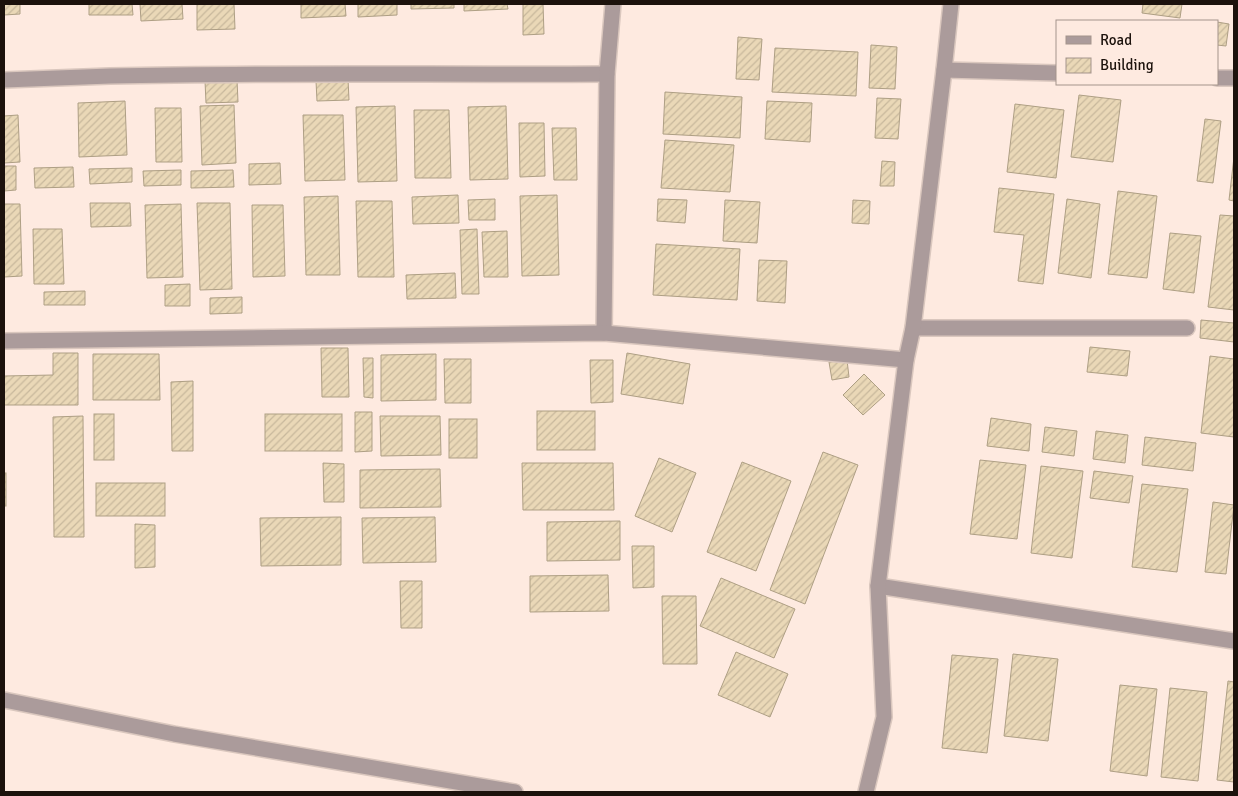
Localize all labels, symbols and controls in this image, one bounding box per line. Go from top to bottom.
legend [1056,20,1218,85]
text: Road [1100,31,1132,49]
text: Building [1100,56,1154,74]

